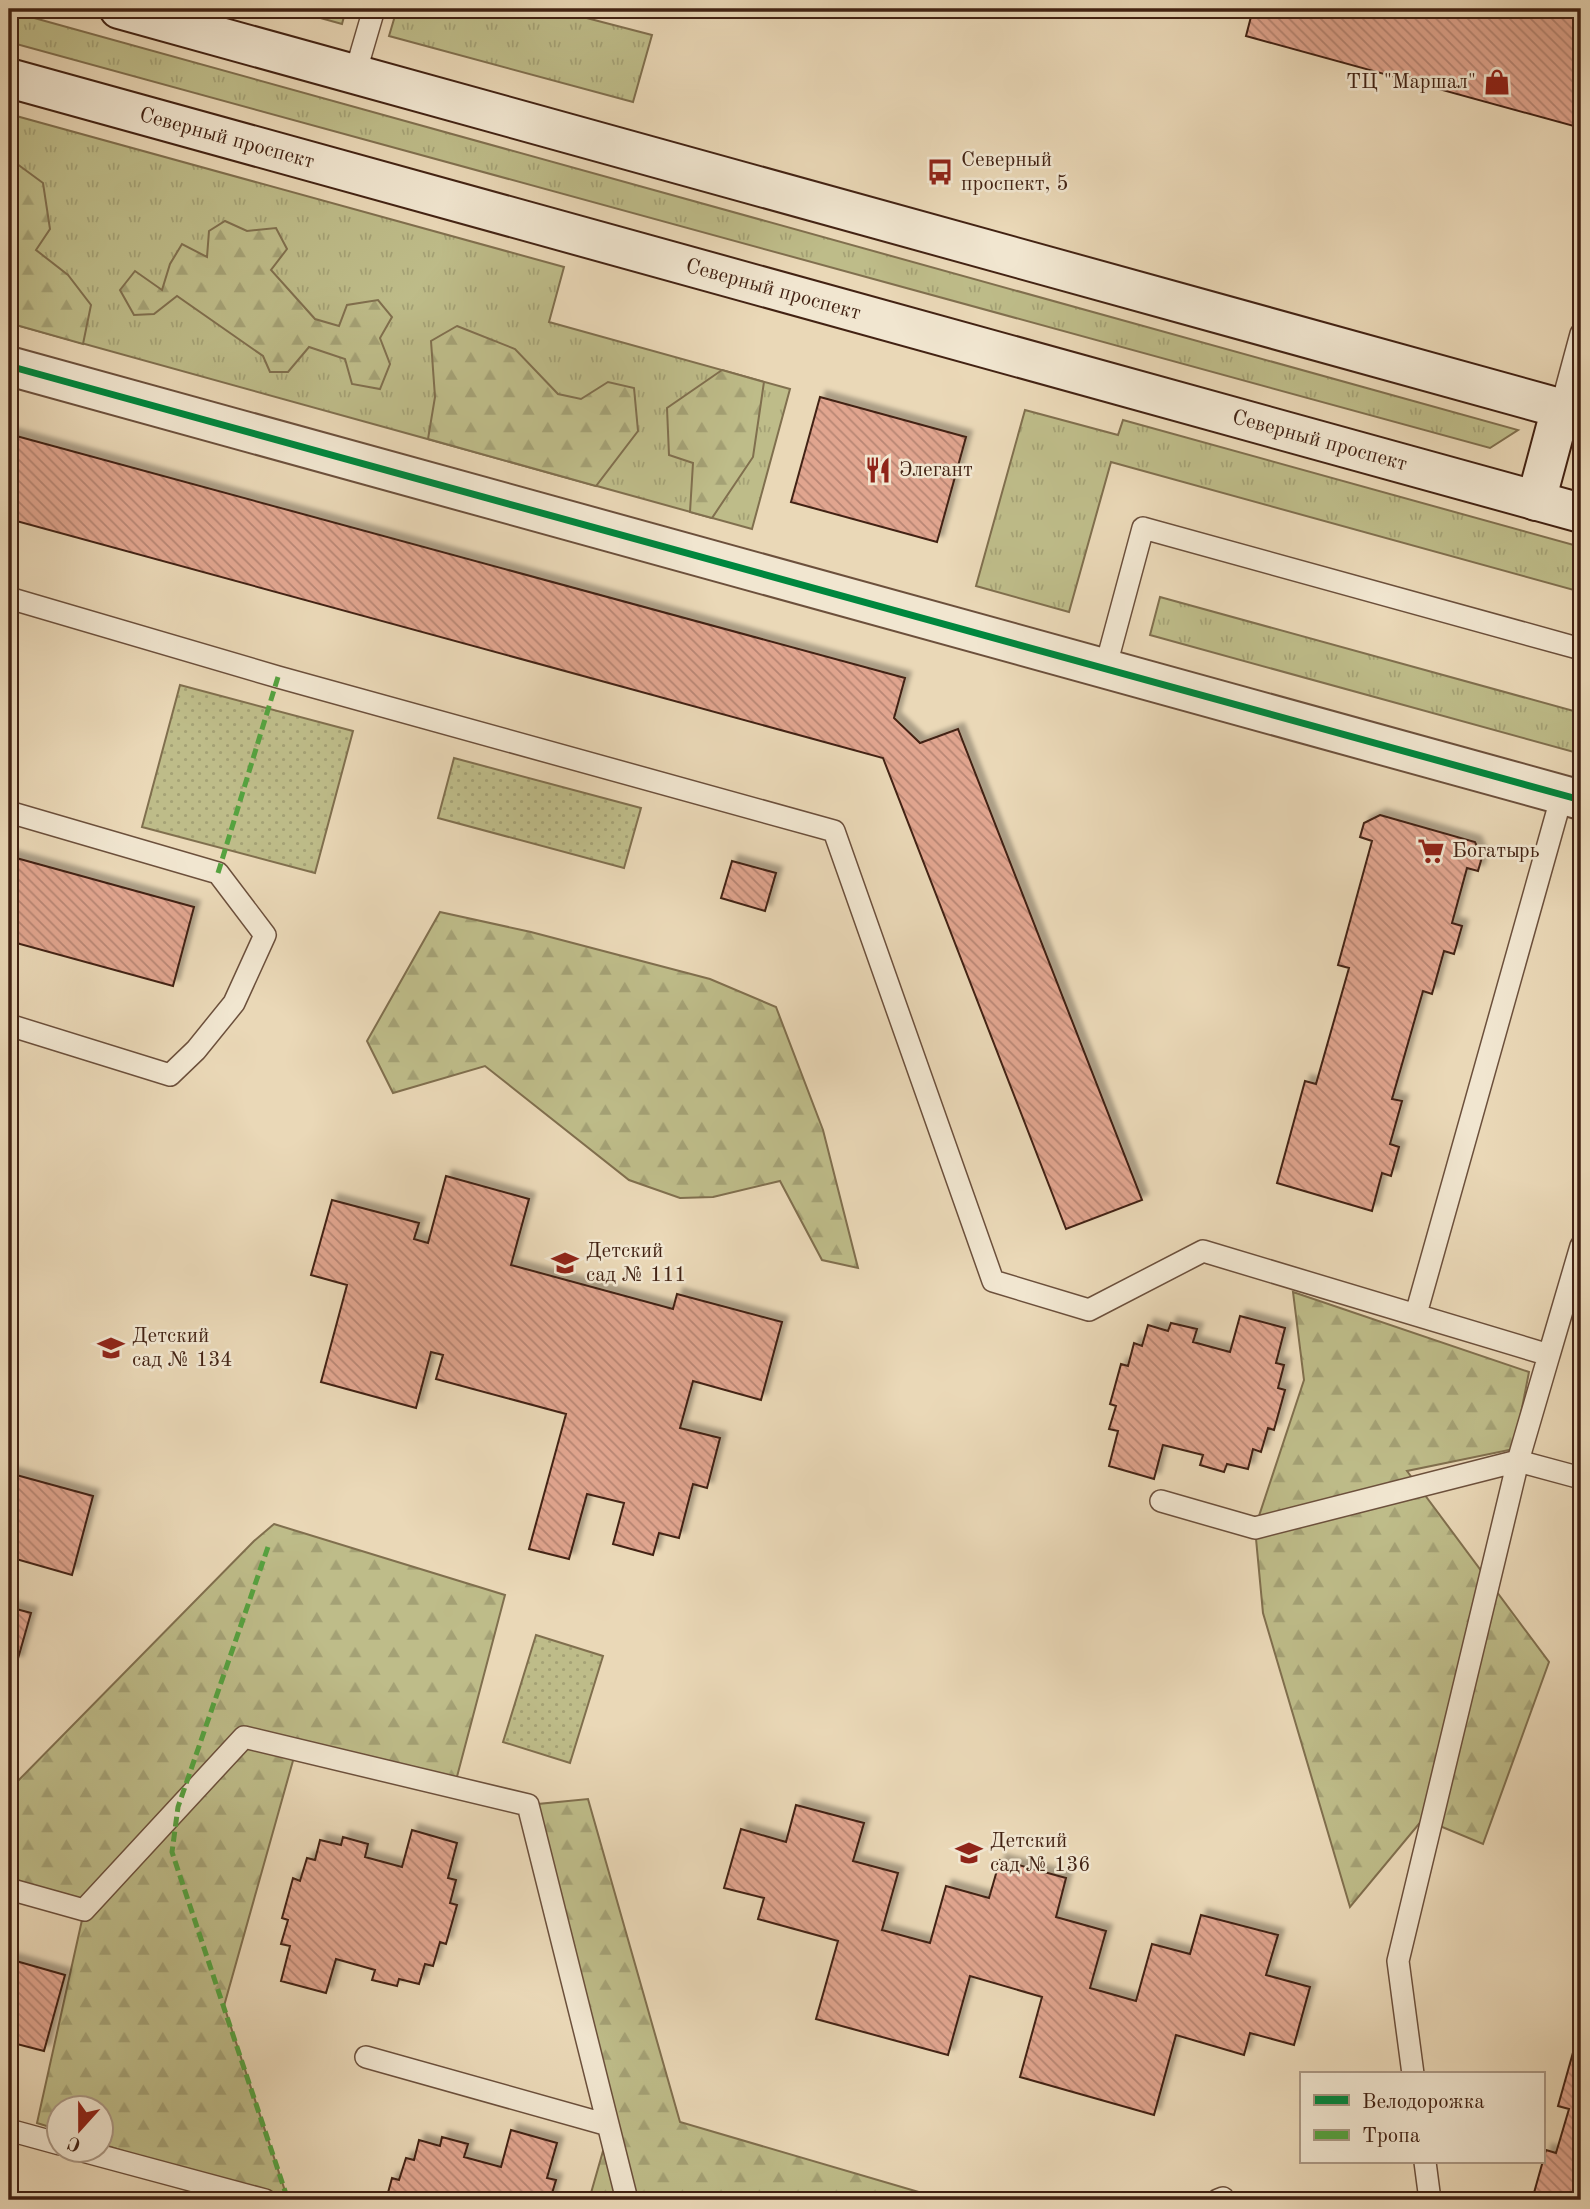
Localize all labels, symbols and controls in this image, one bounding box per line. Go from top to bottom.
shop icon: ТЦ "Маршал" [1482,67,1512,97]
place label: ТЦ "Маршал" [1346,72,1476,93]
street label: Северный проспект [137,104,317,173]
place label: Северный проспект, 5 [961,150,1069,195]
bus stop icon: Северный проспект, 5 [925,157,955,187]
street label: Северный проспект [683,255,863,324]
street label: Северный проспект [1230,406,1410,475]
restaurant icon: Элегант [863,455,893,485]
place label: Элегант [899,460,973,481]
supermarket icon: Богатырь [1416,836,1446,866]
place label: Богатырь [1452,841,1540,862]
place label: Детский сад № 111 [586,1241,687,1286]
school or university icon: Детский сад № 111 [550,1248,580,1278]
place label: Детский сад № 134 [132,1326,233,1371]
school or university icon: Детский сад № 134 [96,1333,126,1363]
place label: Детский сад № 136 [990,1831,1091,1876]
school or university icon: Детский сад № 136 [954,1838,984,1868]
legend [1300,2072,1544,2164]
text: Велодорожка [1362,2092,1485,2113]
north arrow [46,2094,116,2164]
text: Тропа [1362,2126,1420,2147]
text: С [66,2131,84,2154]

